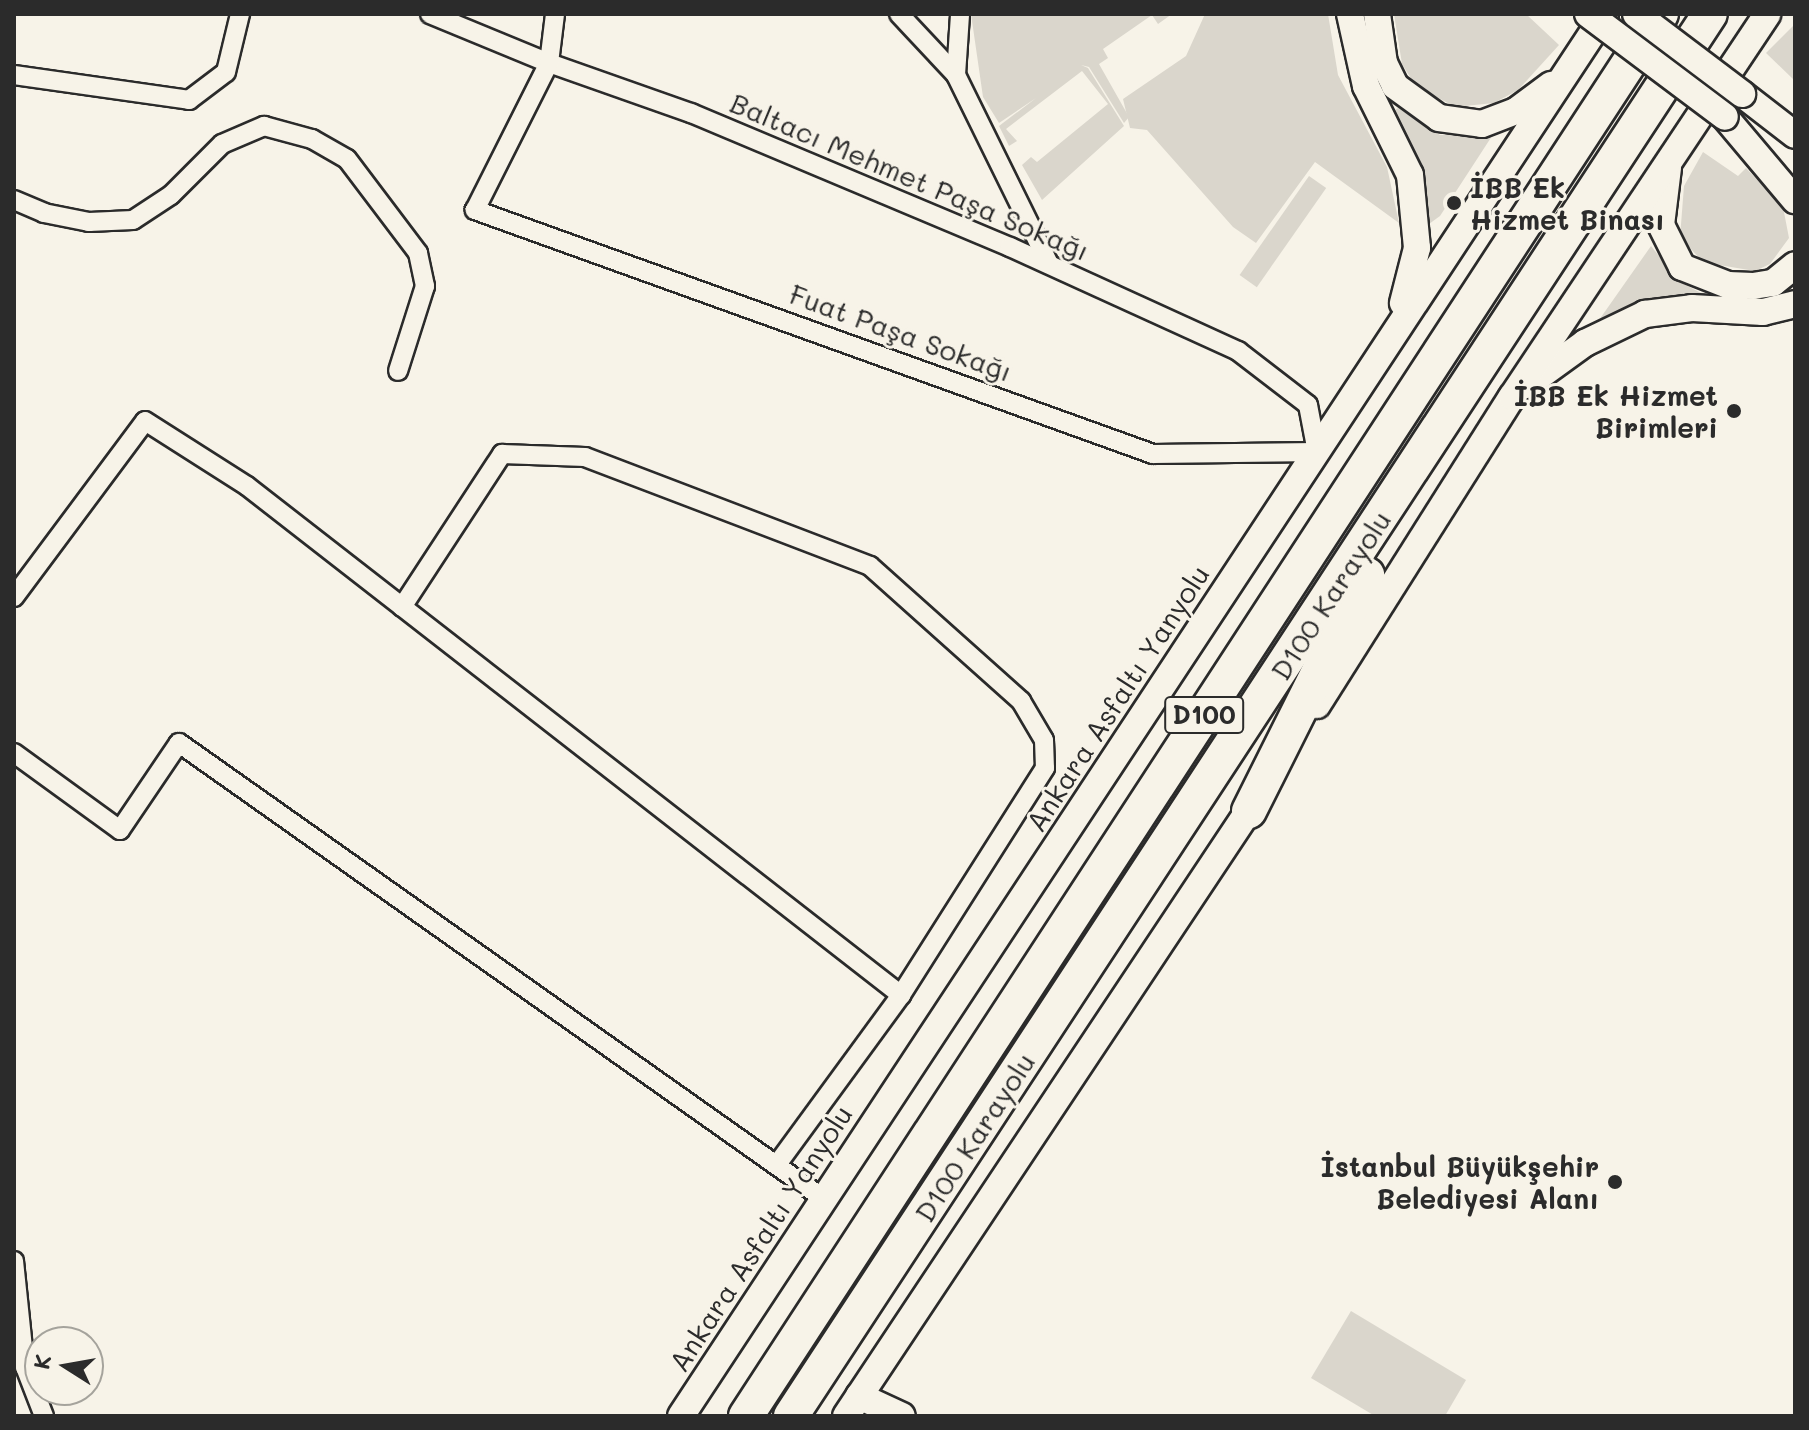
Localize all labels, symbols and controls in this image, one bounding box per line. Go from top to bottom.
street label: Baltacı Mehmet Paşa Sokağı [726,85,1094,267]
place label: İBB Ek Hizmet Binası [1470,170,1665,236]
marker: İBB Ek Hizmet Binası [1445,194,1463,212]
street label: Fuat Paşa Sokağı [785,276,1017,388]
place label: İBB Ek Hizmet Birimleri [1514,378,1718,444]
marker: İBB Ek Hizmet Birimleri [1725,402,1743,420]
street label: D100 Karayolu [1263,504,1397,686]
street label: Ankara Asfaltı Yanyolu [1018,558,1216,838]
road number: D100 [1164,693,1244,737]
street label: D100 Karayolu [907,1046,1041,1228]
street label: Ankara Asfaltı Yanyolu [661,1098,859,1378]
place label: İstanbul Büyükşehir Belediyesi Alanı [1321,1149,1599,1215]
marker: İstanbul Büyükşehir Belediyesi Alanı [1606,1173,1624,1191]
north arrow [24,1326,104,1406]
text: K [26,1352,58,1372]

